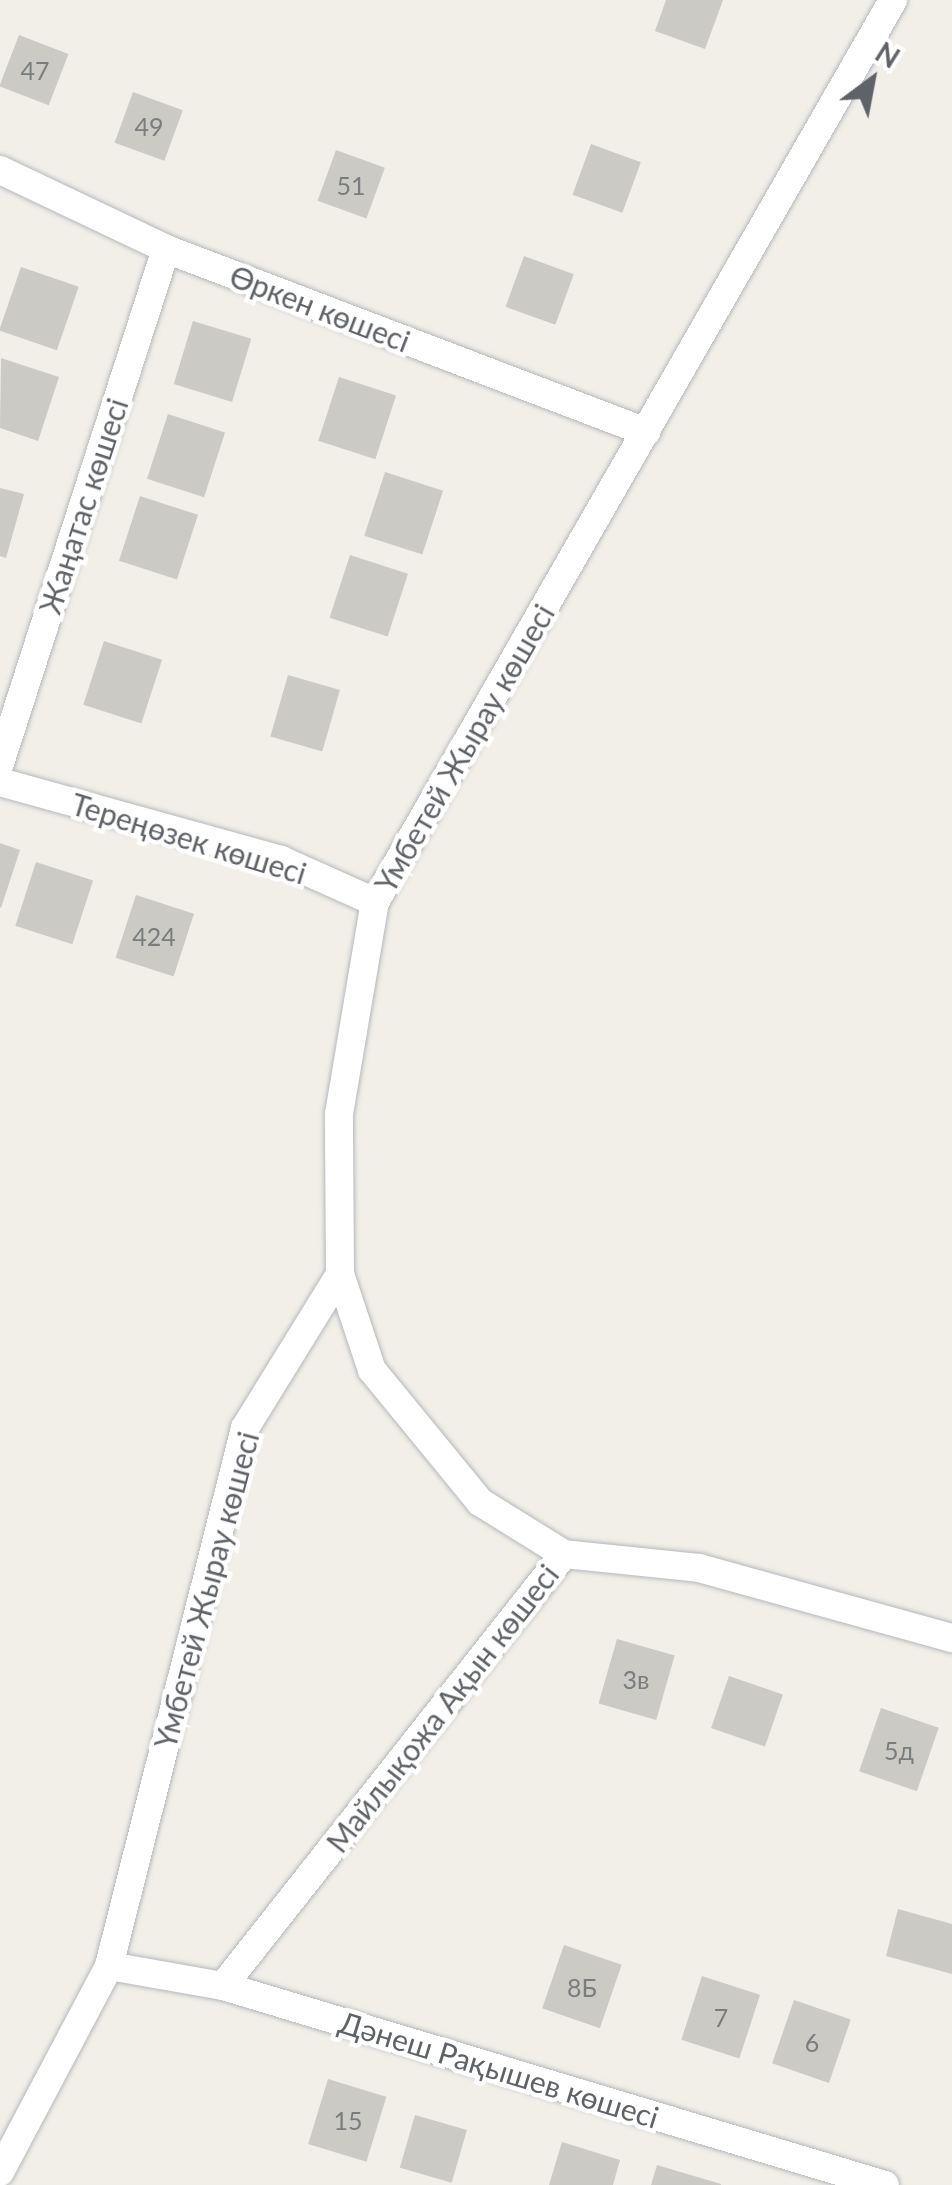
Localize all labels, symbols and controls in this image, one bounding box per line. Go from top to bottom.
north arrow [822,30,922,130]
text: N [870,34,906,75]
house number: 47 [21,55,49,85]
house number: 49 [135,111,163,141]
house number: 51 [337,170,365,200]
street label: Өркен көшесі [225,257,415,359]
street label: Жаңатас көшесі [31,394,135,618]
street label: Үмбетей Жырау көшесі [367,597,561,899]
street label: Тереңөзек көшесі [67,785,311,891]
house number: 424 [132,921,176,951]
street label: Үмбетей Жырау көшесі [146,1427,266,1753]
street label: Майлықожа Ақын көшесі [318,1557,566,1859]
house number: 3в [623,1664,649,1694]
house number: 5д [884,1735,914,1765]
house number: 8Б [567,1972,597,2002]
house number: 7 [714,2002,728,2032]
street label: Дәнеш Рақышев көшесі [335,2003,663,2135]
house number: 6 [805,2027,819,2057]
house number: 15 [334,2105,362,2135]

